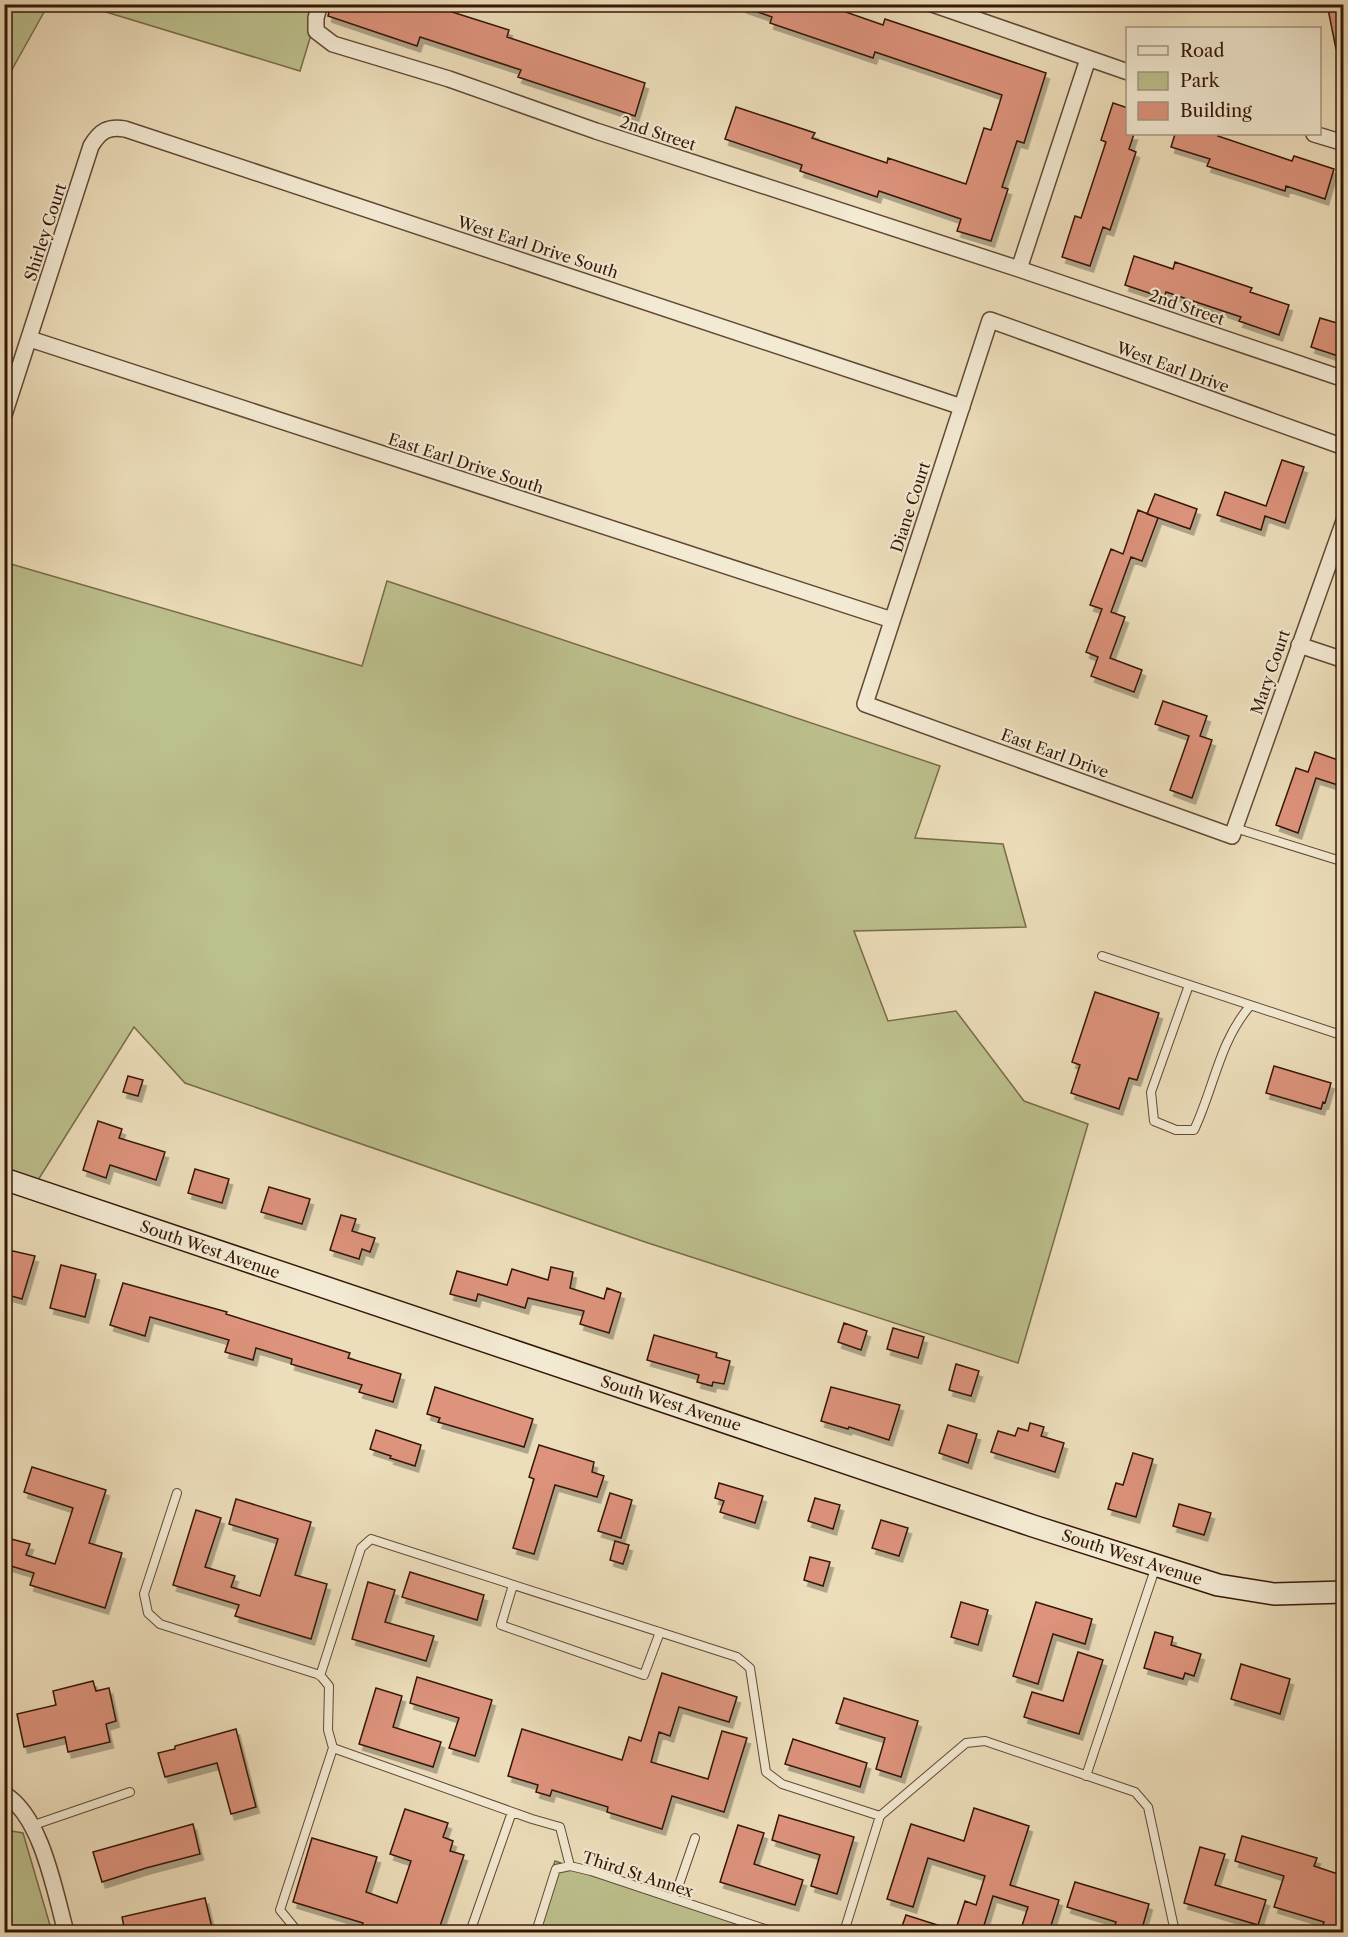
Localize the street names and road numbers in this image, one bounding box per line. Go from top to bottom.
street label: 2nd Street [618,111,699,155]
street label: Shirley Court [20,180,70,283]
street label: West Earl Drive South [454,211,621,282]
street label: 2nd Street [1147,285,1228,329]
street label: West Earl Drive [1113,337,1232,397]
street label: East Earl Drive South [386,428,546,498]
street label: Diane Court [886,459,934,555]
street label: Mary Court [1246,627,1294,717]
street label: East Earl Drive [998,724,1112,782]
street label: South West Avenue [137,1216,283,1282]
street label: South West Avenue [598,1371,744,1435]
street label: South West Avenue [1059,1525,1205,1589]
street label: Third St Annex [580,1847,697,1902]

